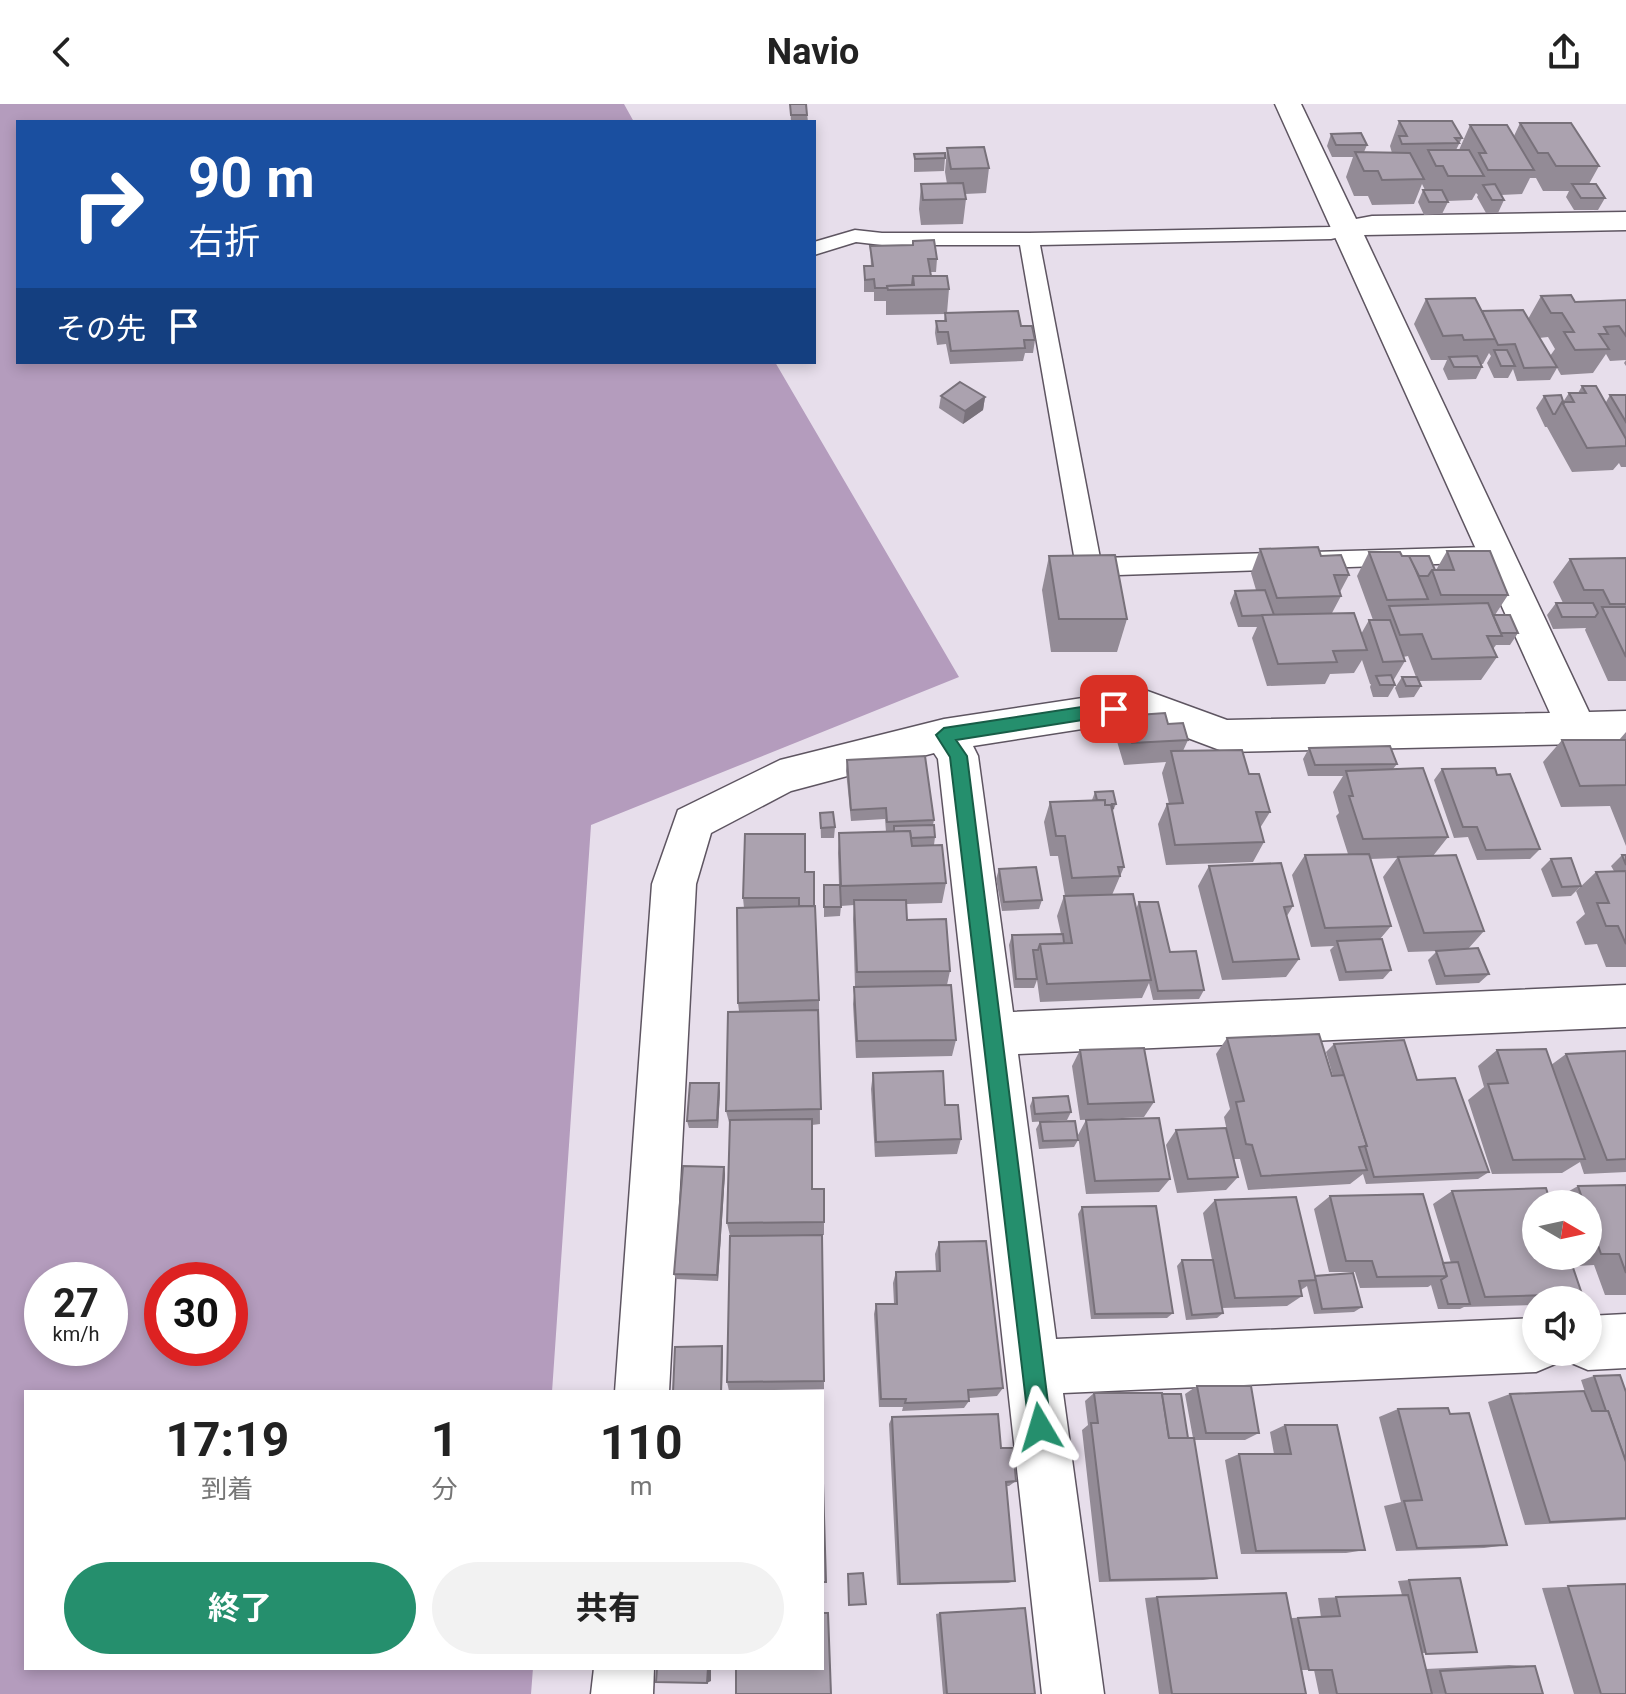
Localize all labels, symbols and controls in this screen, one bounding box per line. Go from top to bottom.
icon: back [40,30,84,74]
icon: share [1542,30,1586,74]
text: Navio [767,31,859,73]
text: 90 m [188,145,315,211]
icon: right [56,152,160,256]
text: 右折 [188,221,260,263]
icon: arrive [162,304,206,348]
text: その先 [56,311,146,346]
pin [1080,675,1148,743]
icon: arrive [1092,687,1136,731]
north arrow [1522,1190,1602,1270]
map controls [1522,1190,1602,1366]
speed limit sign: 30 [144,1262,248,1366]
text: 27 [53,1280,99,1327]
button: sound [1522,1286,1602,1366]
text: km/h [53,1322,99,1346]
position arrow [998,1385,1082,1469]
text: 17:19 [166,1411,289,1468]
text: 1 [431,1411,458,1468]
text: 110 [600,1414,682,1471]
text: m [630,1471,653,1501]
text: 到着 [201,1474,253,1504]
text: 分 [432,1474,458,1504]
button: 終了 [64,1562,416,1654]
button: 共有 [432,1562,784,1654]

